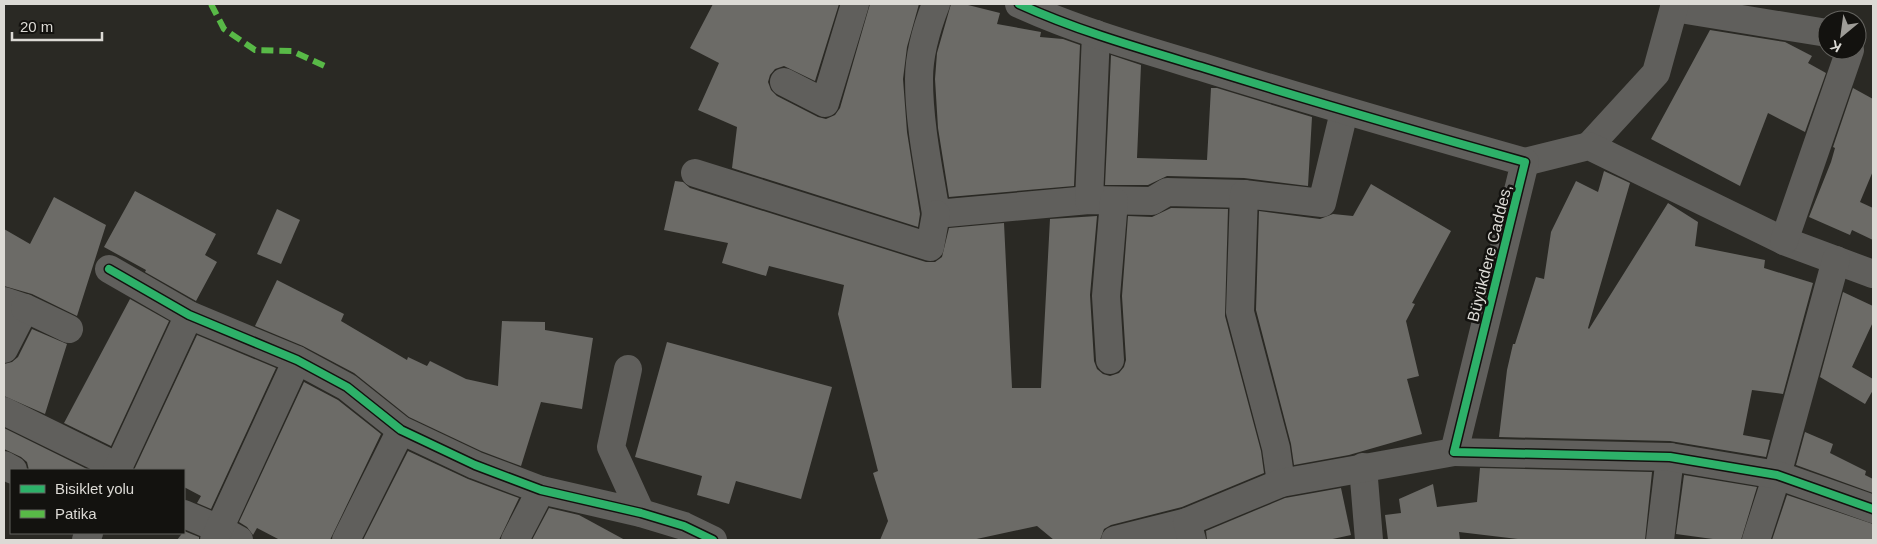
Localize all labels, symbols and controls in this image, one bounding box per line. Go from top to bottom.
scale bar [12,10,102,42]
north arrow [1817,10,1867,60]
text: 20 m [20,18,53,35]
text: K [1827,37,1844,56]
street label: Büyükdere Caddes, [1464,183,1515,323]
legend [10,469,185,534]
text: Bisiklet yolu [55,480,134,497]
text: Patika [55,505,97,522]

